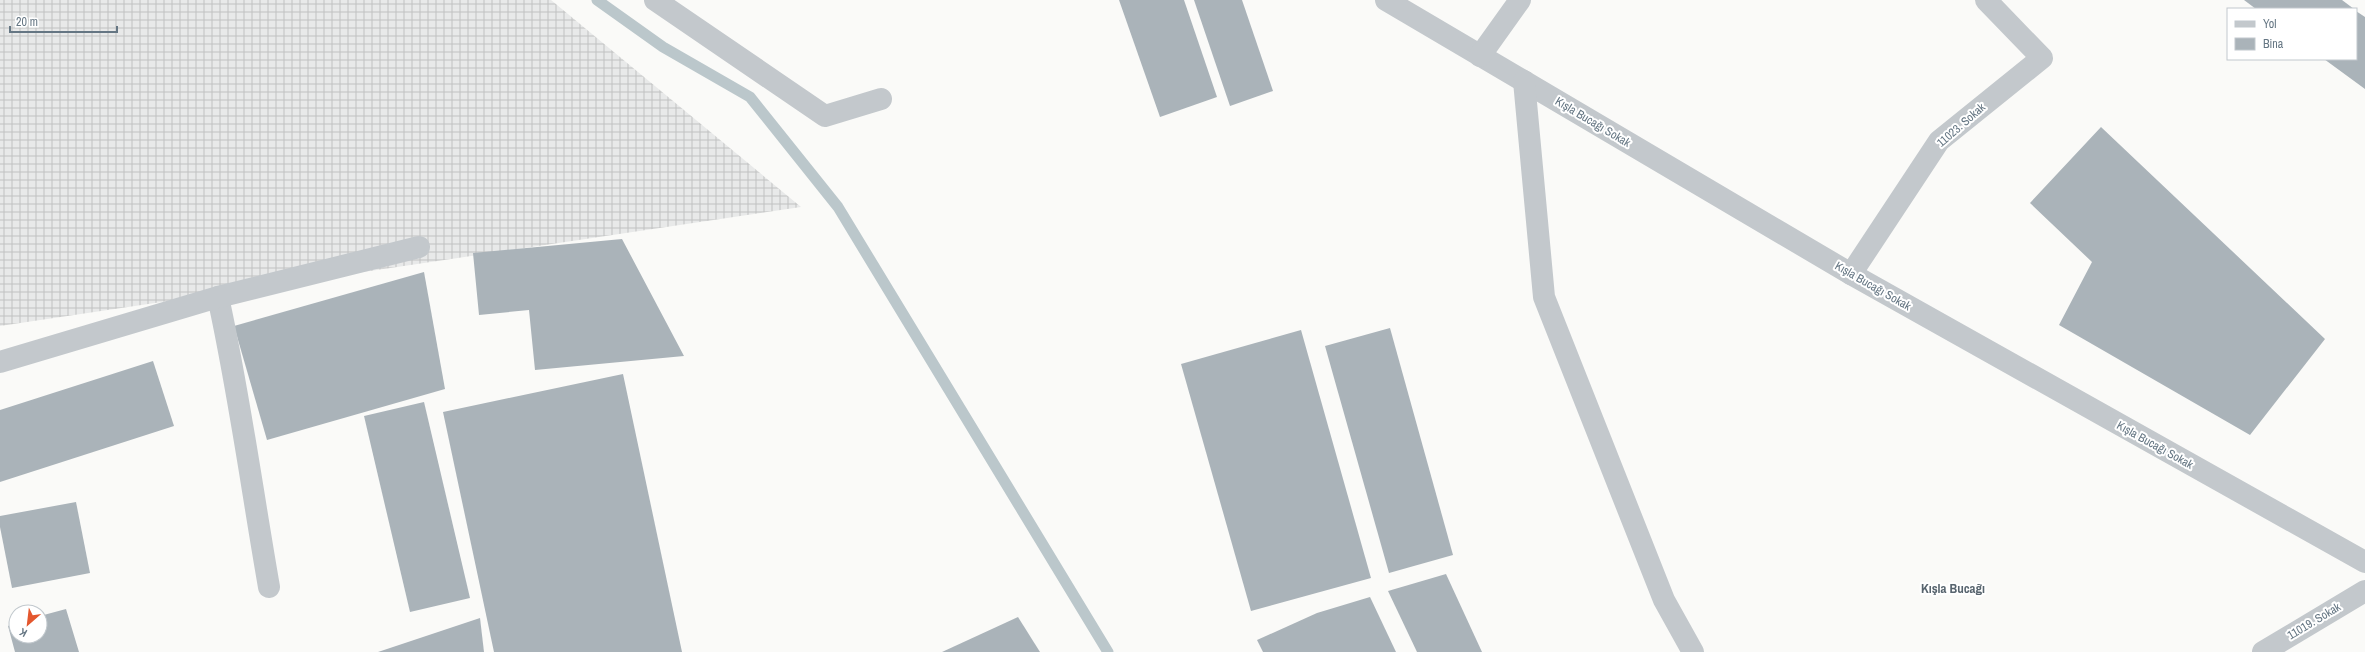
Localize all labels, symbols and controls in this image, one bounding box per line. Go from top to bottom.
scale bar [10,8,117,34]
legend [2227,8,2357,60]
text: 20 m [16,14,38,30]
text: Yol [2263,16,2276,32]
text: Bina [2263,36,2284,52]
street label: Kışla Bucağı Sokak [1552,93,1634,151]
street label: 11023. Sokak [1933,99,1989,151]
street label: Kışla Bucağı Sokak [1832,258,1914,314]
street label: Kışla Bucağı Sokak [2114,417,2196,473]
district label: Kışla Bucağı [1921,580,1985,597]
street label: 11019. Sokak [2284,599,2344,643]
north arrow [8,604,48,644]
text: K [17,625,29,641]

